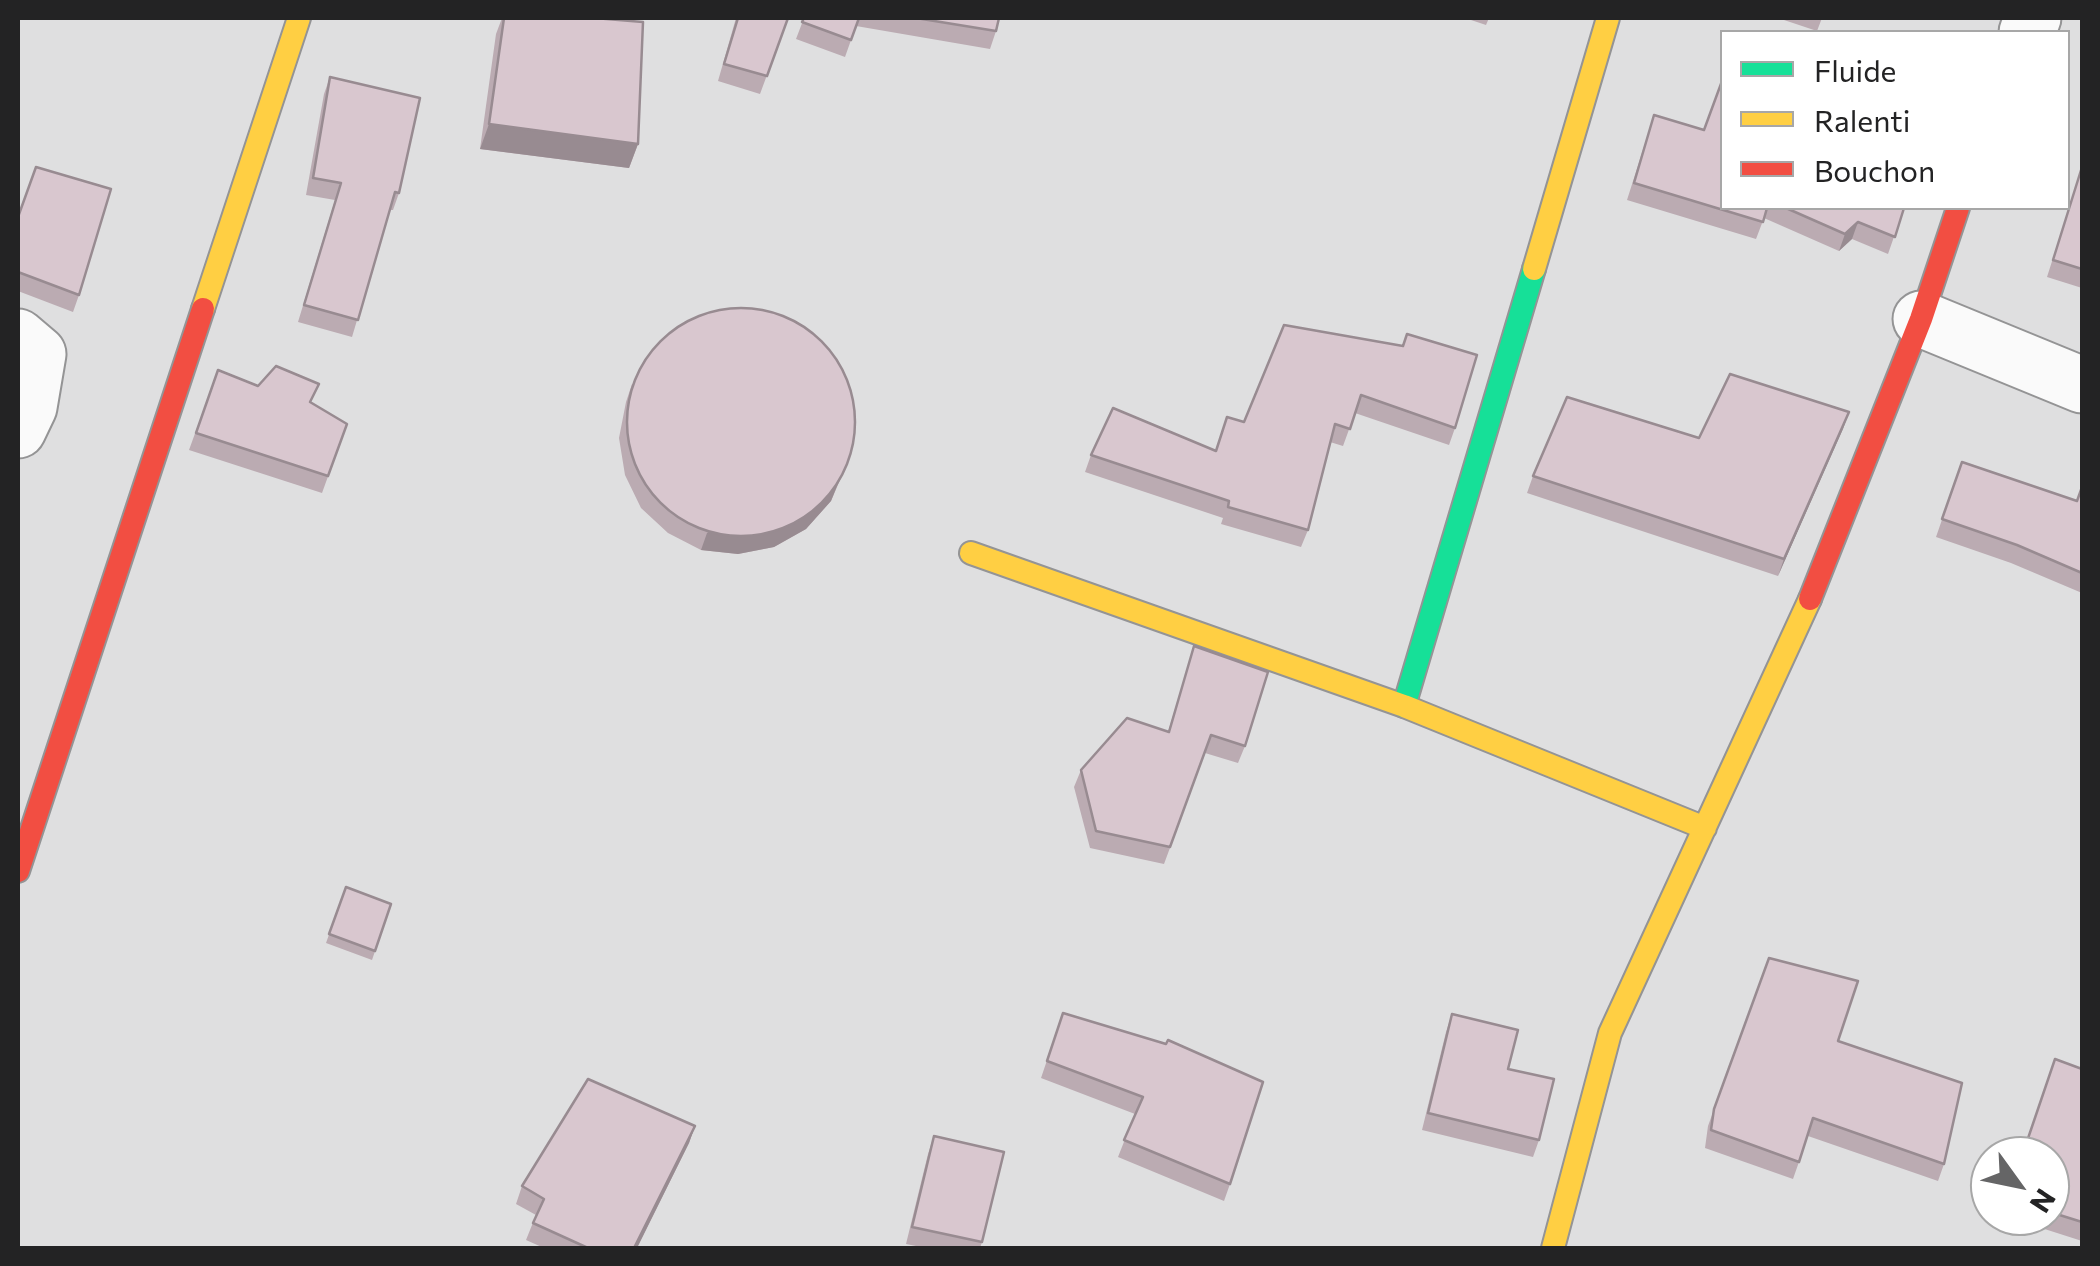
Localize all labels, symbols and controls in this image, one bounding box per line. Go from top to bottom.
legend [1720,30,2070,210]
text: Fluide [1814,51,1896,88]
text: Ralenti [1814,101,1910,138]
text: Bouchon [1814,151,1935,188]
north arrow [1970,1136,2070,1236]
text: N [2024,1183,2063,1219]

